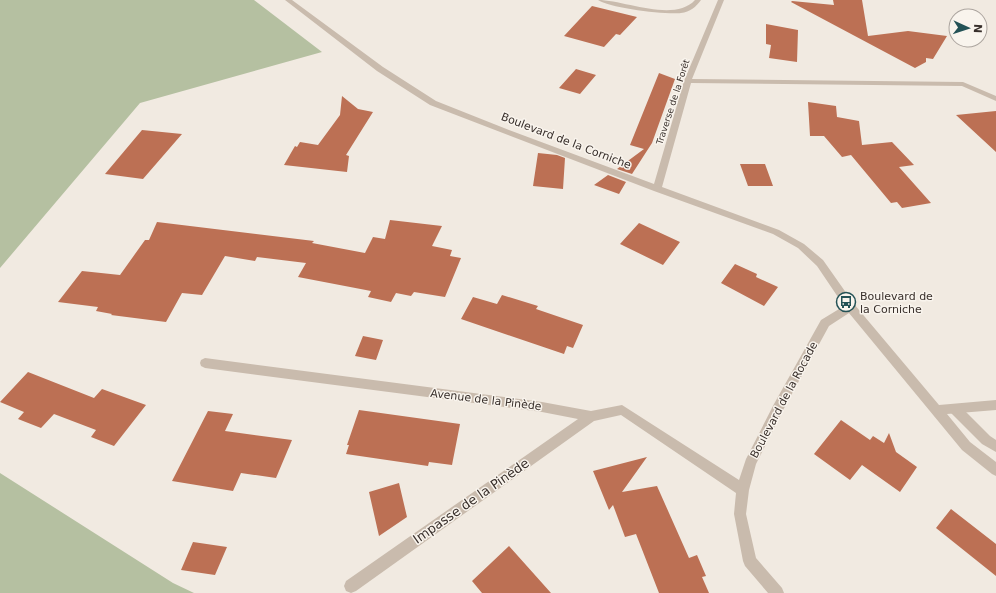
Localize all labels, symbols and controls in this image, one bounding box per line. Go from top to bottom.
north arrow [948,8,988,48]
text: N [971,24,984,33]
street label: Traverse de la Forêt [654,58,692,147]
street label: Boulevard de la Corniche [499,110,633,172]
place label: Boulevard de la Corniche [860,290,933,316]
bus stop icon: Boulevard de la Corniche [835,291,857,313]
street label: Boulevard de la Rocade [748,339,820,460]
street label: Avenue de la Pinède [430,387,543,413]
street label: Impasse de la Pinède [410,455,532,547]

